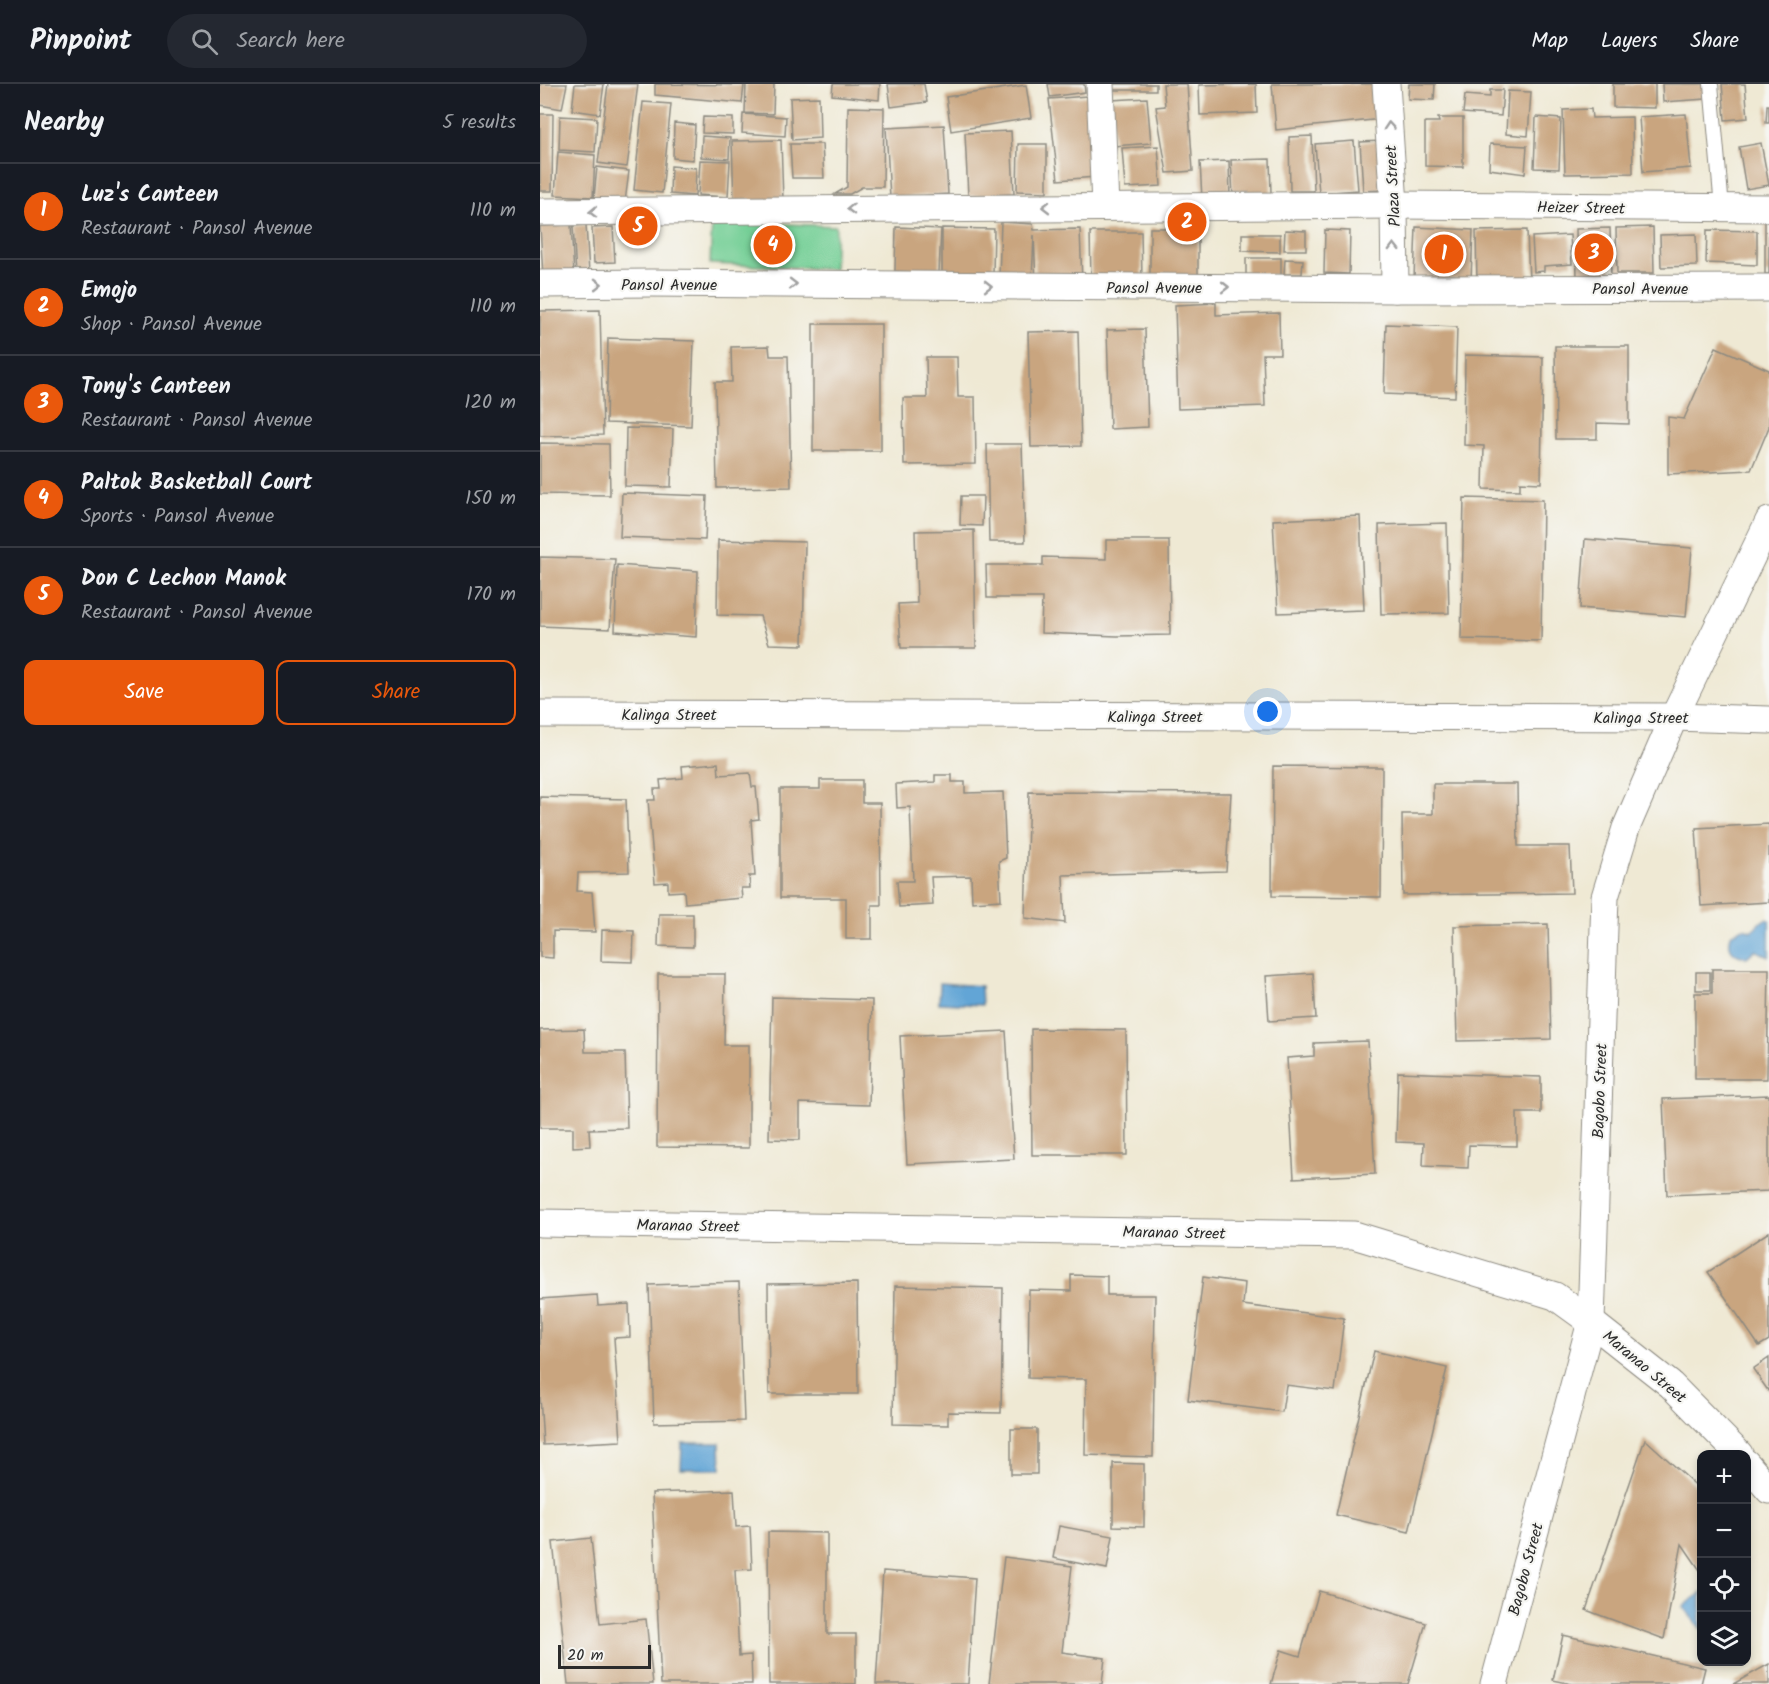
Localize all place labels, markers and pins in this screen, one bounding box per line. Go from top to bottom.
pin: 2 [1168,200,1206,244]
pin: 5 [618,204,658,248]
pin: 4 [754,222,792,268]
pin: 3 [1574,230,1614,276]
pin: 1 [1424,232,1464,276]

